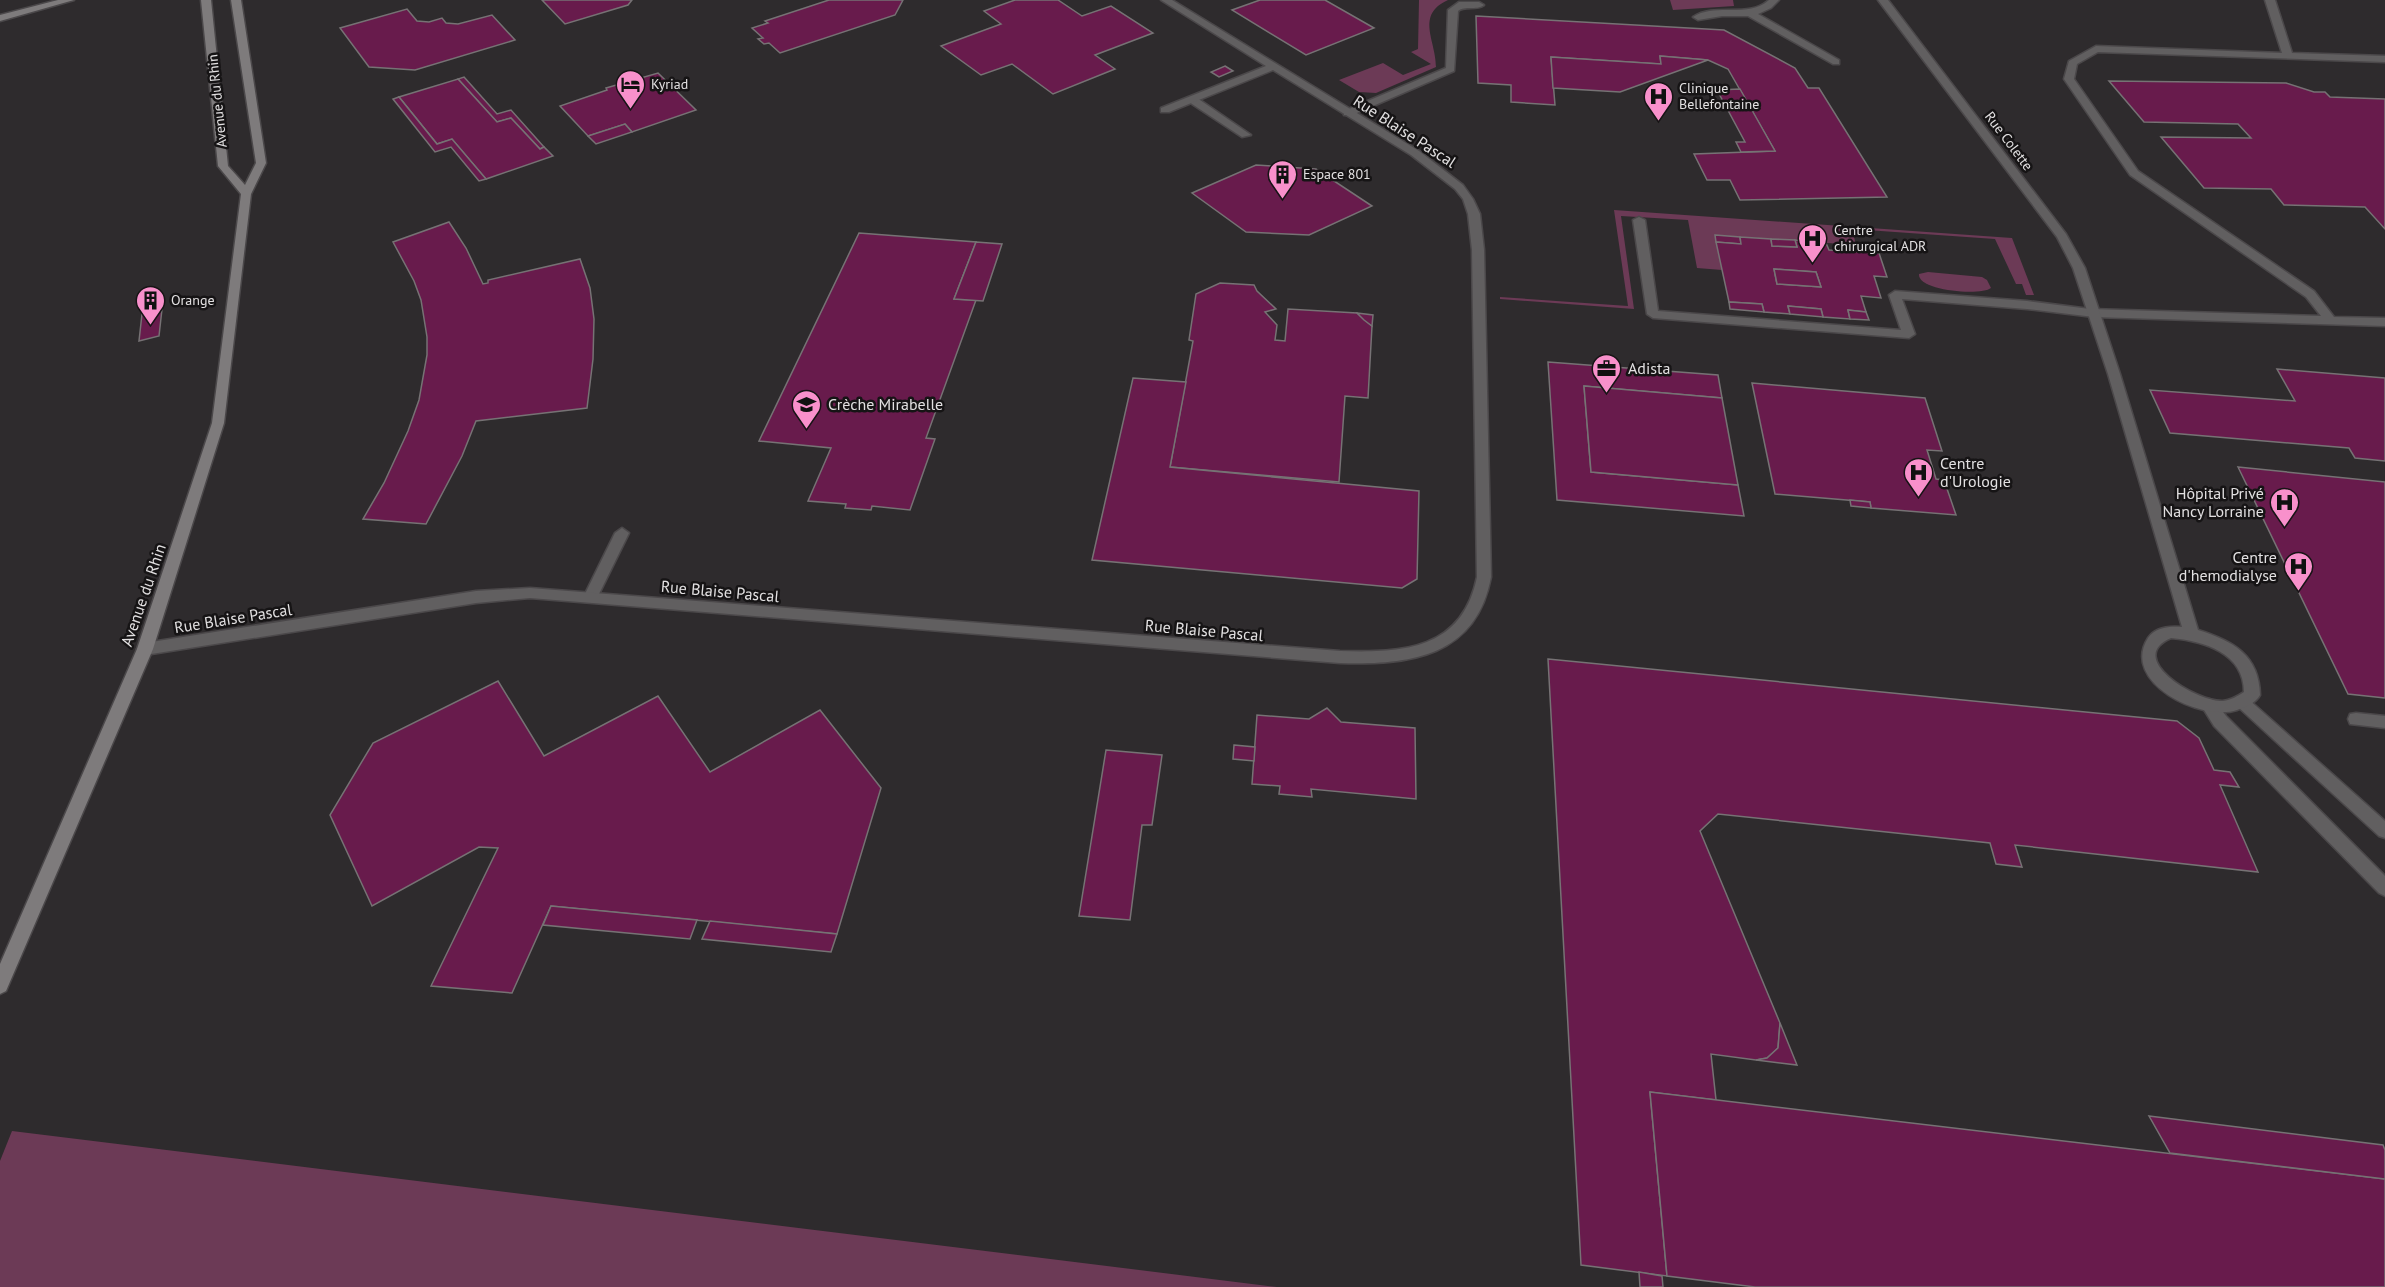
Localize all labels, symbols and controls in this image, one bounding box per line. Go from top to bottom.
street label: Avenue du Rhin [203,53,231,149]
hotel icon: Kyriad [614,68,646,110]
place label: Kyriad [651,75,688,93]
place label: Clinique Bellefontaine [1679,79,1759,113]
hospital icon: Clinique Bellefontaine [1642,80,1674,122]
street label: Rue Blaise Pascal [1350,90,1460,172]
street label: Rue Colette [1981,108,2037,174]
building icon: Espace 801 [1266,158,1298,200]
place label: Espace 801 [1303,165,1371,183]
place label: Centre chirurgical ADR [1834,221,1926,255]
hospital icon: Centre chirurgical ADR [1797,222,1829,264]
building icon: Orange [134,284,166,326]
place label: Orange [171,291,215,309]
office icon: Adista [1591,352,1623,394]
place label: Adista [1628,358,1670,378]
school or university icon: Crèche Mirabelle [791,388,823,430]
place label: Crèche Mirabelle [828,394,943,414]
place label: Centre d'Urologie [1940,453,2011,491]
hospital icon: Centre d'Urologie [1903,456,1935,498]
place label: Hôpital Privé Nancy Lorraine [2162,483,2264,521]
hospital icon: Hôpital Privé Nancy Lorraine [2269,486,2301,528]
street label: Avenue du Rhin [116,541,170,649]
place label: Centre d'hemodialyse [2179,547,2277,585]
hospital icon: Centre d'hemodialyse [2282,550,2314,592]
street label: Rue Blaise Pascal [660,576,780,606]
street label: Rue Blaise Pascal [173,599,293,637]
street label: Rue Blaise Pascal [1144,615,1264,645]

